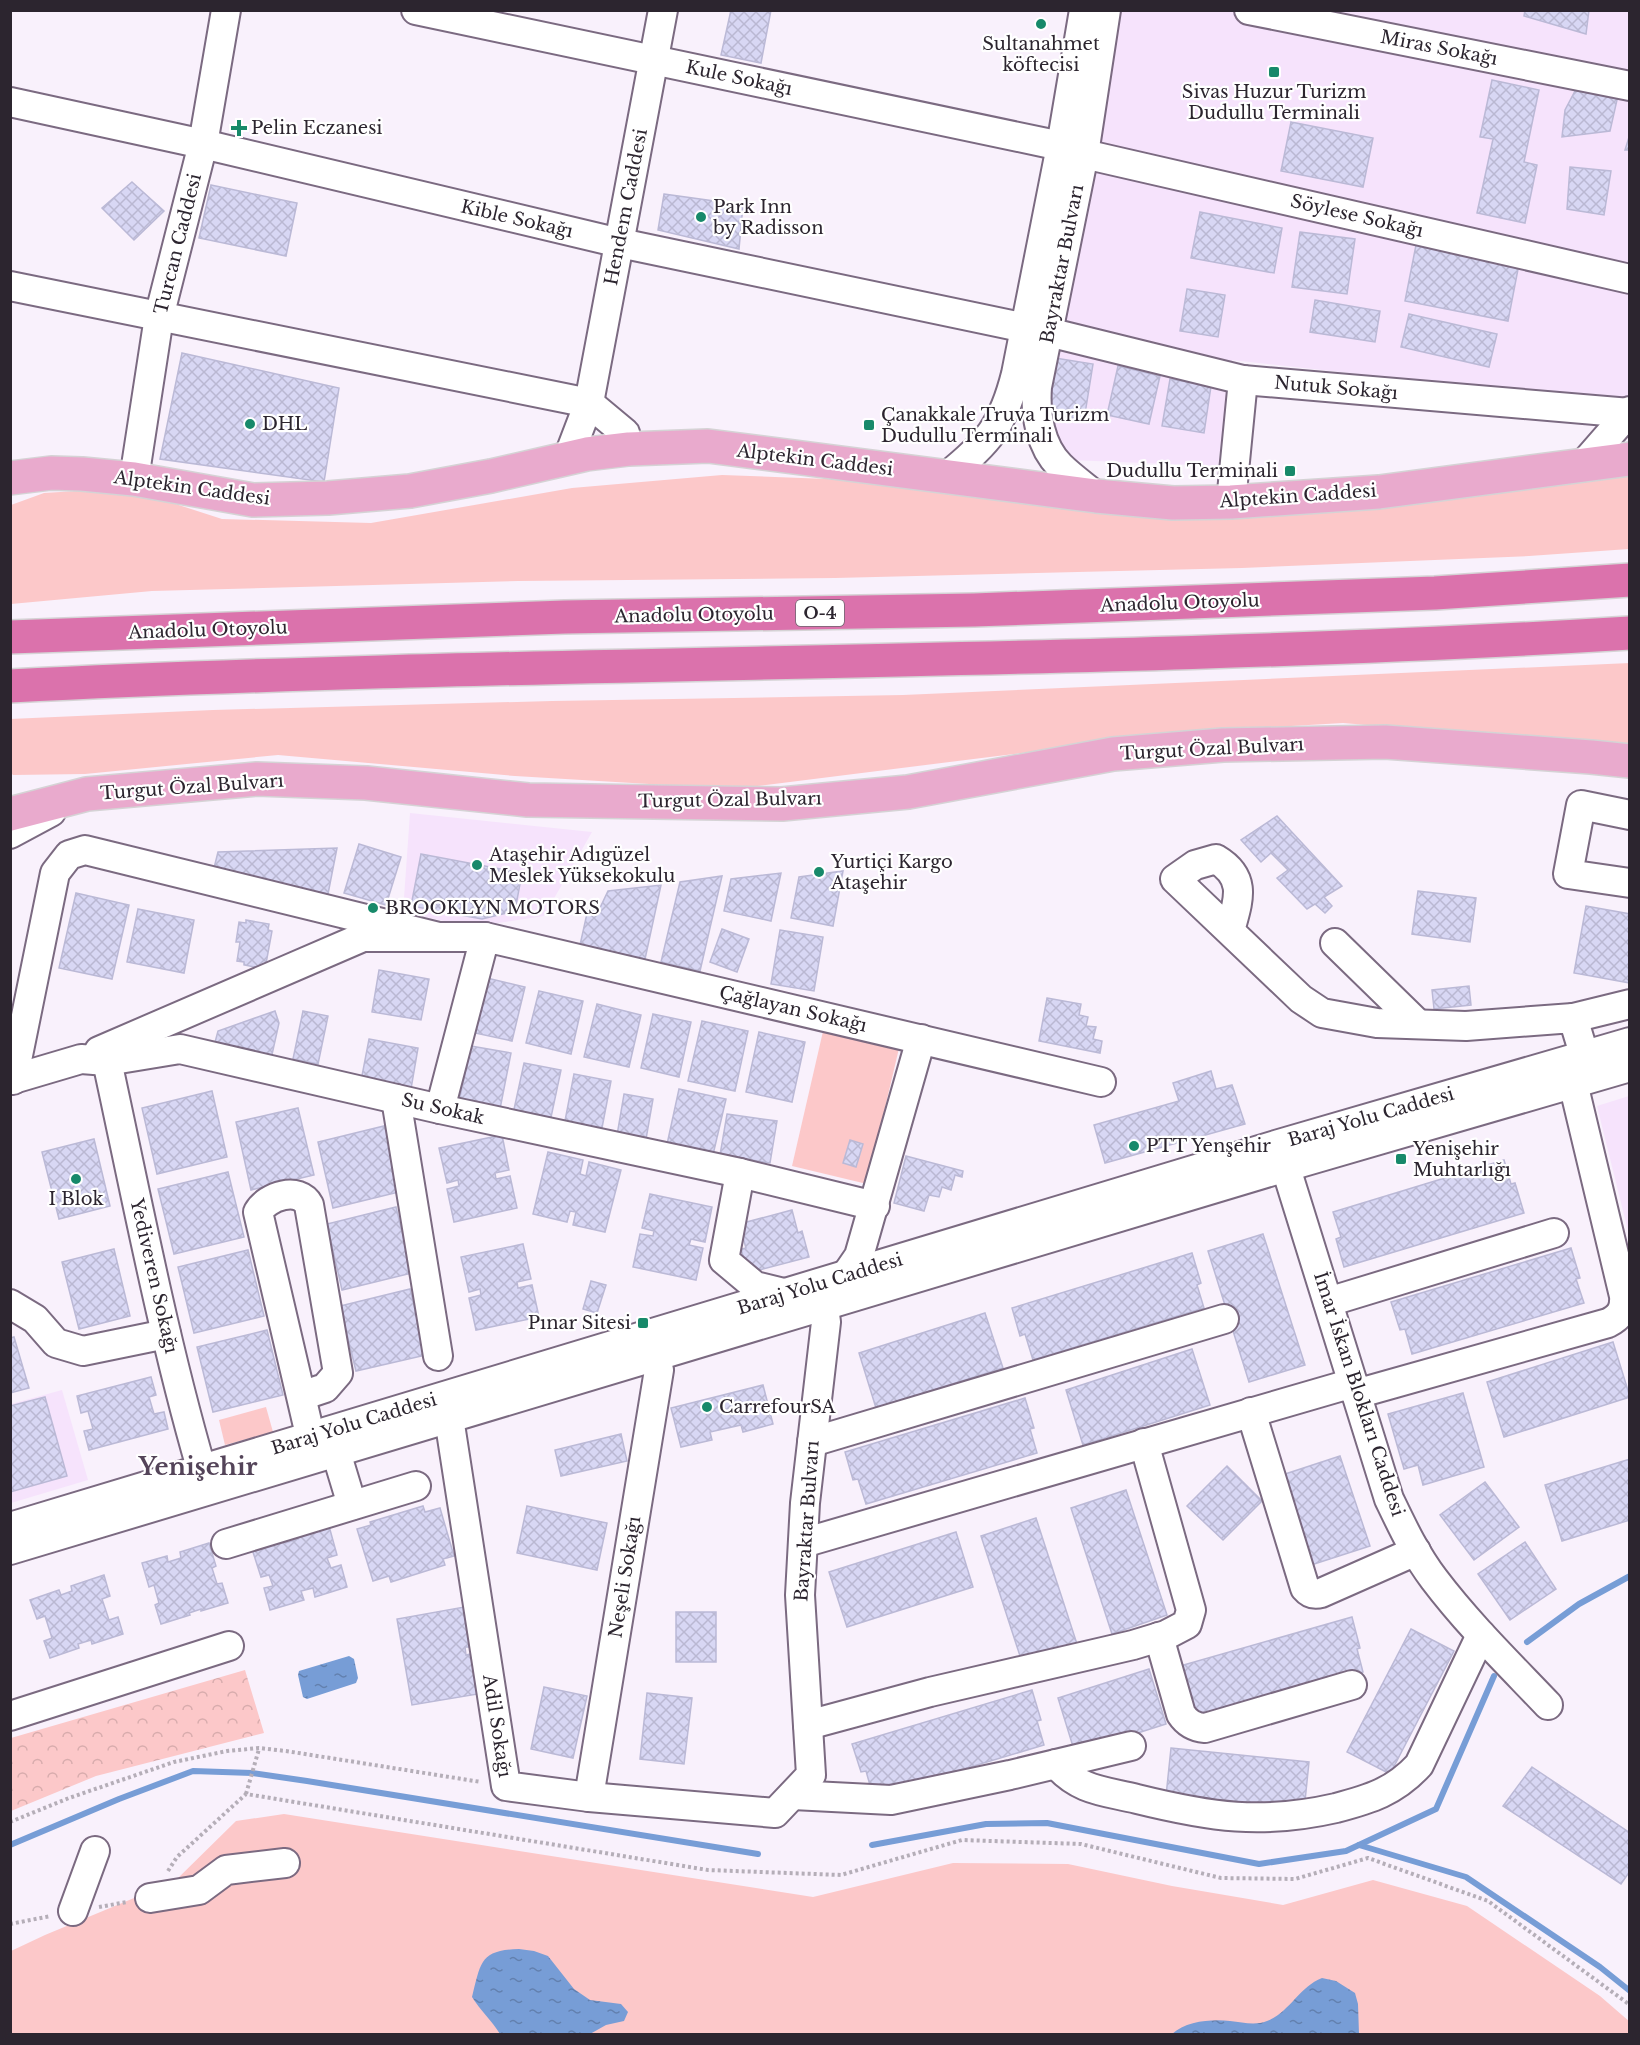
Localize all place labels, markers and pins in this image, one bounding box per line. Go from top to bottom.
marker: Sultanahmet köftecisi [1034,17,1048,31]
place label: Sultanahmet köftecisi [982,33,1100,76]
marker: Sivas Huzur Turizm Dudullu Terminali [1267,65,1281,79]
place label: Sivas Huzur Turizm Dudullu Terminali [1182,81,1366,124]
place label: Pelin Eczanesi [251,117,382,139]
marker: Pelin Eczanesi [232,121,246,135]
place label: Park Inn by Radisson [712,196,824,239]
marker: Park Inn by Radisson [694,210,708,224]
place label: Çanakkale Truva Turizm Dudullu Terminali [881,404,1109,447]
place label: DHL [262,413,307,435]
marker: DHL [243,417,257,431]
marker: Çanakkale Truva Turizm Dudullu Terminali [862,418,876,432]
place label: Dudullu Terminali [1106,460,1278,482]
marker: Dudullu Terminali [1283,464,1297,478]
place label: Ataşehir Adıgüzel Meslek Yüksekokulu [488,844,675,887]
place label: Yurtiçi Kargo Ataşehir [830,851,953,894]
marker: Ataşehir Adıgüzel Meslek Yüksekokulu [470,858,484,872]
marker: Yurtiçi Kargo Ataşehir [812,865,826,879]
place label: BROOKLYN MOTORS [385,897,600,919]
marker: BROOKLYN MOTORS [366,901,380,915]
place label: PTT Yenşehir [1146,1135,1271,1157]
place label: Yenişehir Muhtarlığı [1412,1138,1511,1181]
marker: PTT Yenşehir [1127,1139,1141,1153]
marker: Yenişehir Muhtarlığı [1394,1152,1408,1166]
marker: I Blok [69,1172,83,1186]
place label: I Blok [48,1188,104,1210]
place label: Pınar Sitesi [528,1312,631,1334]
marker: Pınar Sitesi [636,1316,650,1330]
place label: CarrefourSA [719,1396,837,1418]
marker: CarrefourSA [700,1400,714,1414]

